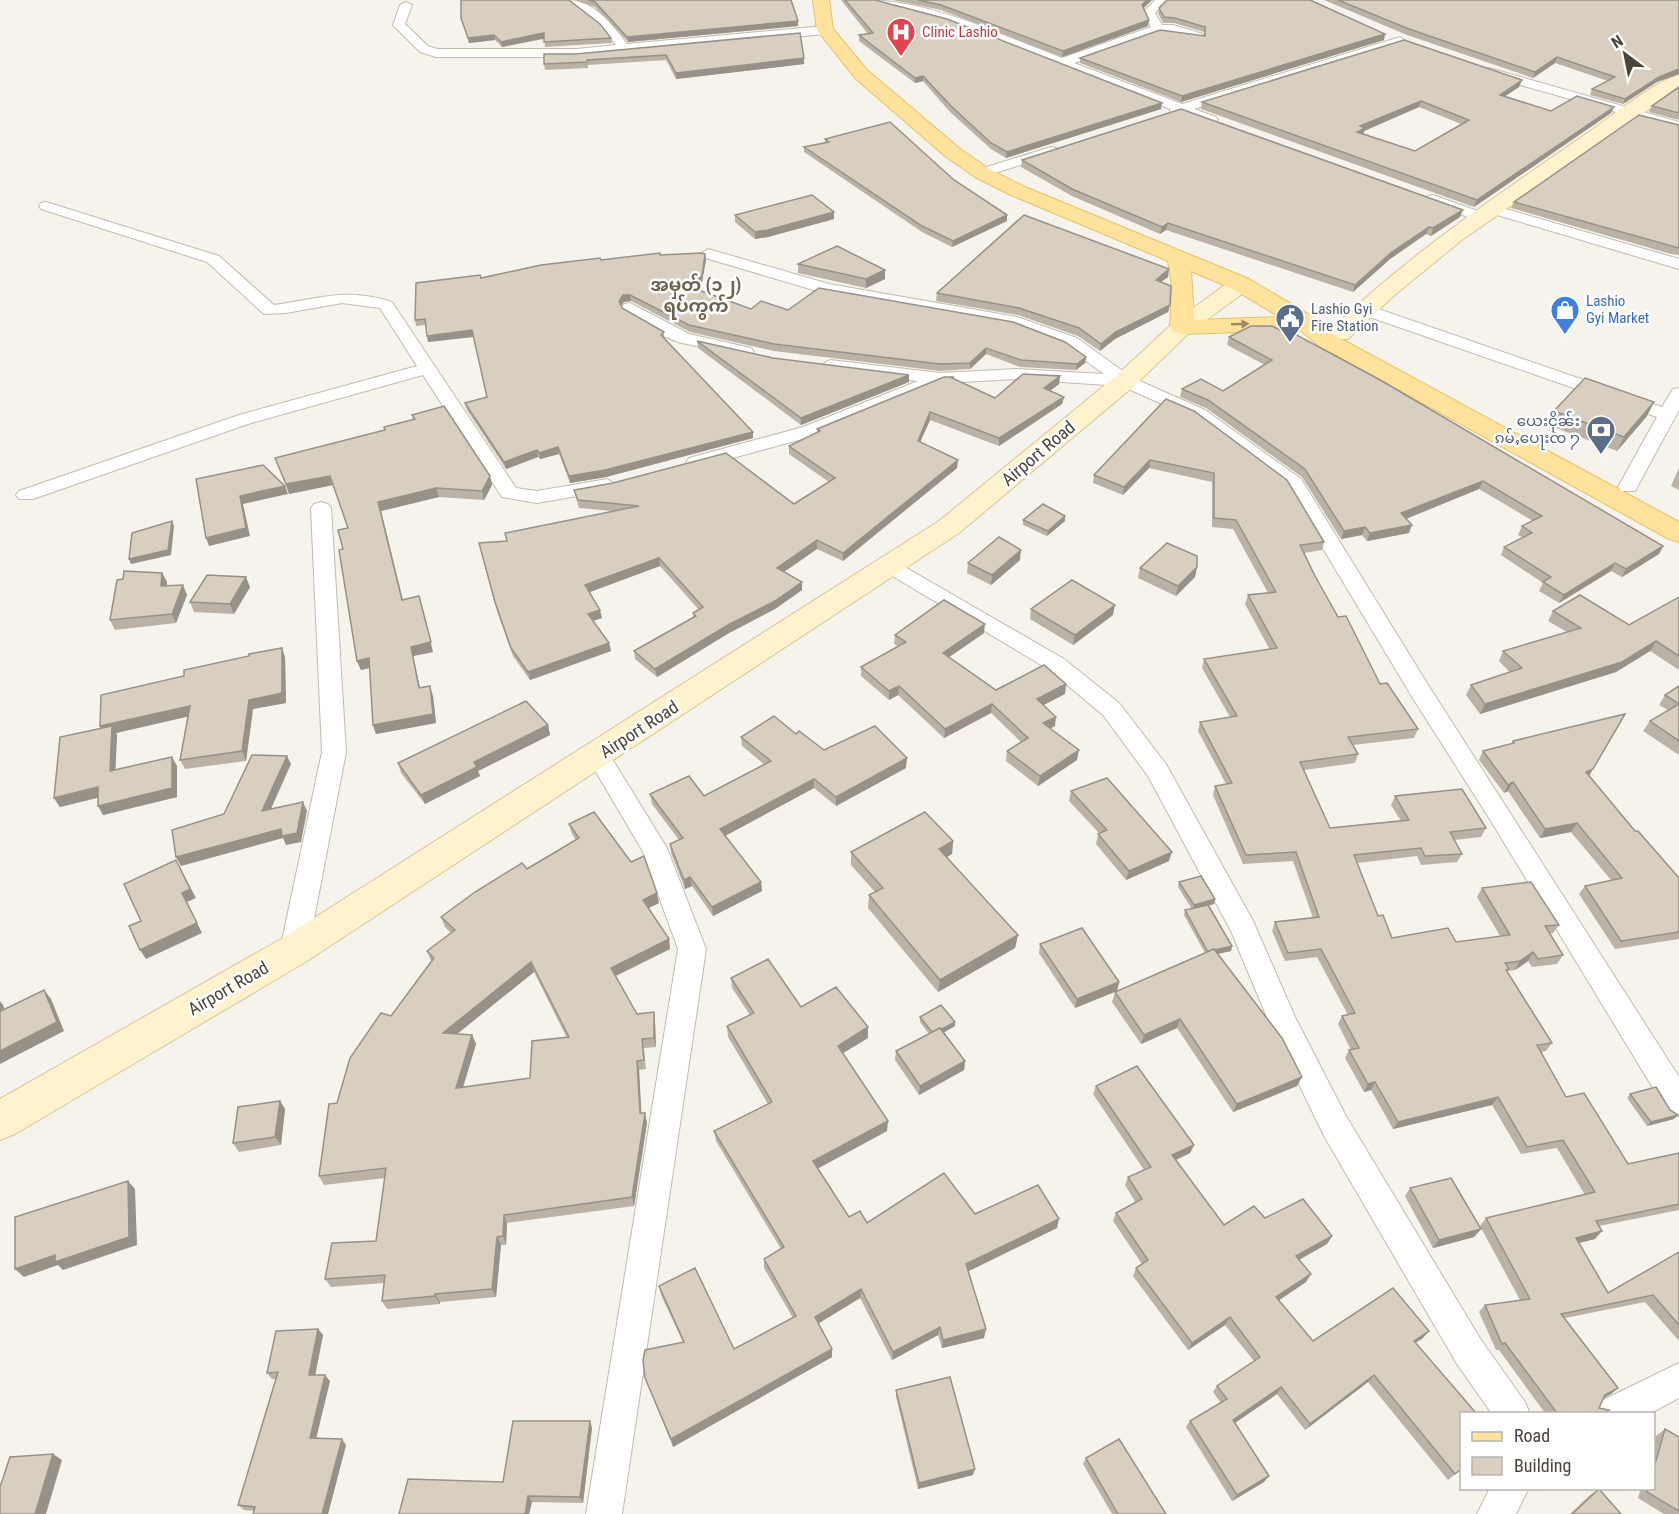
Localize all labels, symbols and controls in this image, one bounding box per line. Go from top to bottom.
hospital icon: Clinic Lashio [885,16,917,58]
place label: Clinic Lashio [922,23,998,41]
north arrow [1595,24,1655,84]
text: N [1608,31,1627,52]
district label: အမှတ် (၁၂) ရပ်ကွက် [651,273,741,320]
place label: Lashio Gyi Market [1586,292,1649,327]
shop icon: Lashio Gyi Market [1549,294,1581,336]
place label: Lashio Gyi Fire Station [1311,300,1379,335]
public building icon: Lashio Gyi Fire Station [1274,302,1306,344]
one-way arrow [1231,320,1250,329]
place label: ယေးငိုၼ်း ၵမ်ႇပေႃးၸ ႒ [1495,411,1580,450]
bank icon: ယေးငိုၼ်း ၵမ်ႇပေႃးၸ ႒ [1585,414,1617,456]
street label: Airport Road [997,416,1079,490]
street label: Airport Road [596,696,682,762]
street label: Airport Road [184,957,272,1019]
legend [1460,1412,1655,1490]
text: Road [1514,1425,1550,1446]
text: Building [1514,1455,1571,1476]

